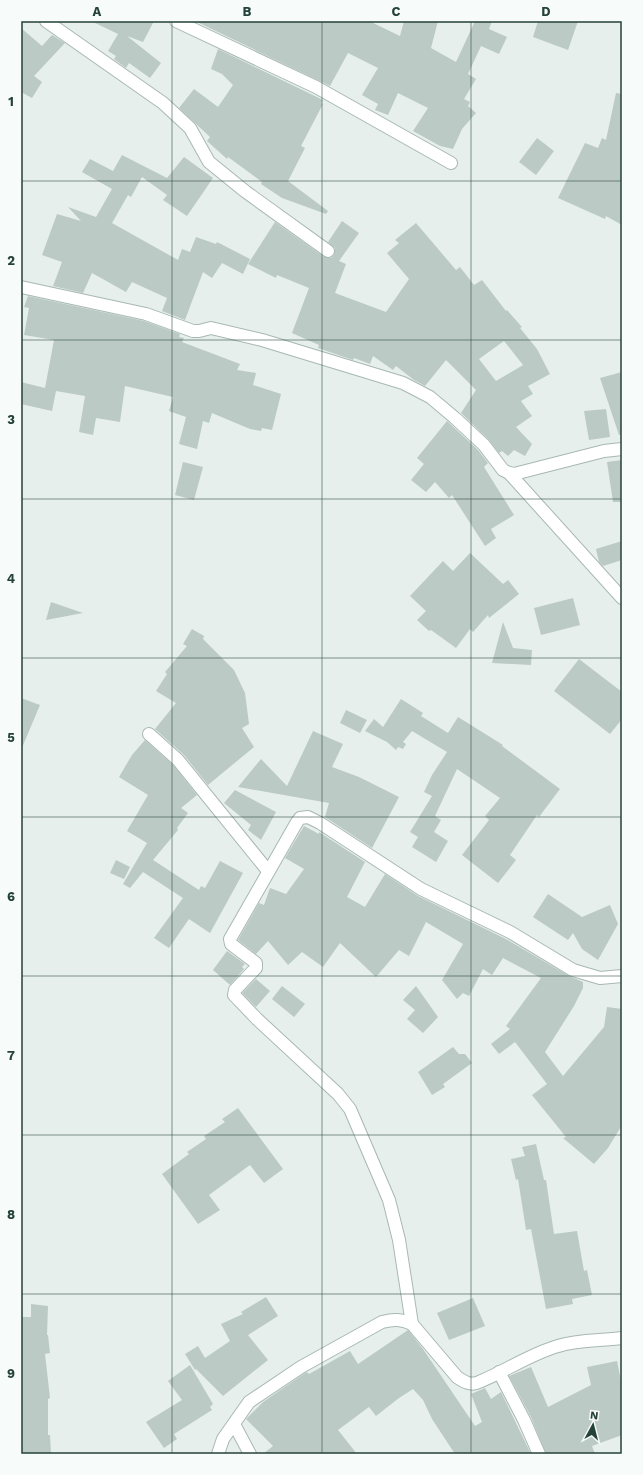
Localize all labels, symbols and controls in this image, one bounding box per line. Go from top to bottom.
text: A [93,4,102,19]
text: B [243,4,252,19]
text: C [392,4,401,19]
text: D [541,4,551,19]
text: 1 [8,94,14,109]
text: 2 [7,253,15,268]
text: 3 [7,412,15,427]
text: 4 [7,571,16,586]
text: 5 [7,730,15,745]
text: 6 [7,889,15,904]
text: 7 [7,1048,15,1063]
text: 8 [7,1207,15,1222]
text: 9 [7,1366,15,1381]
north arrow [573,1405,613,1445]
text: N [589,1409,599,1423]

